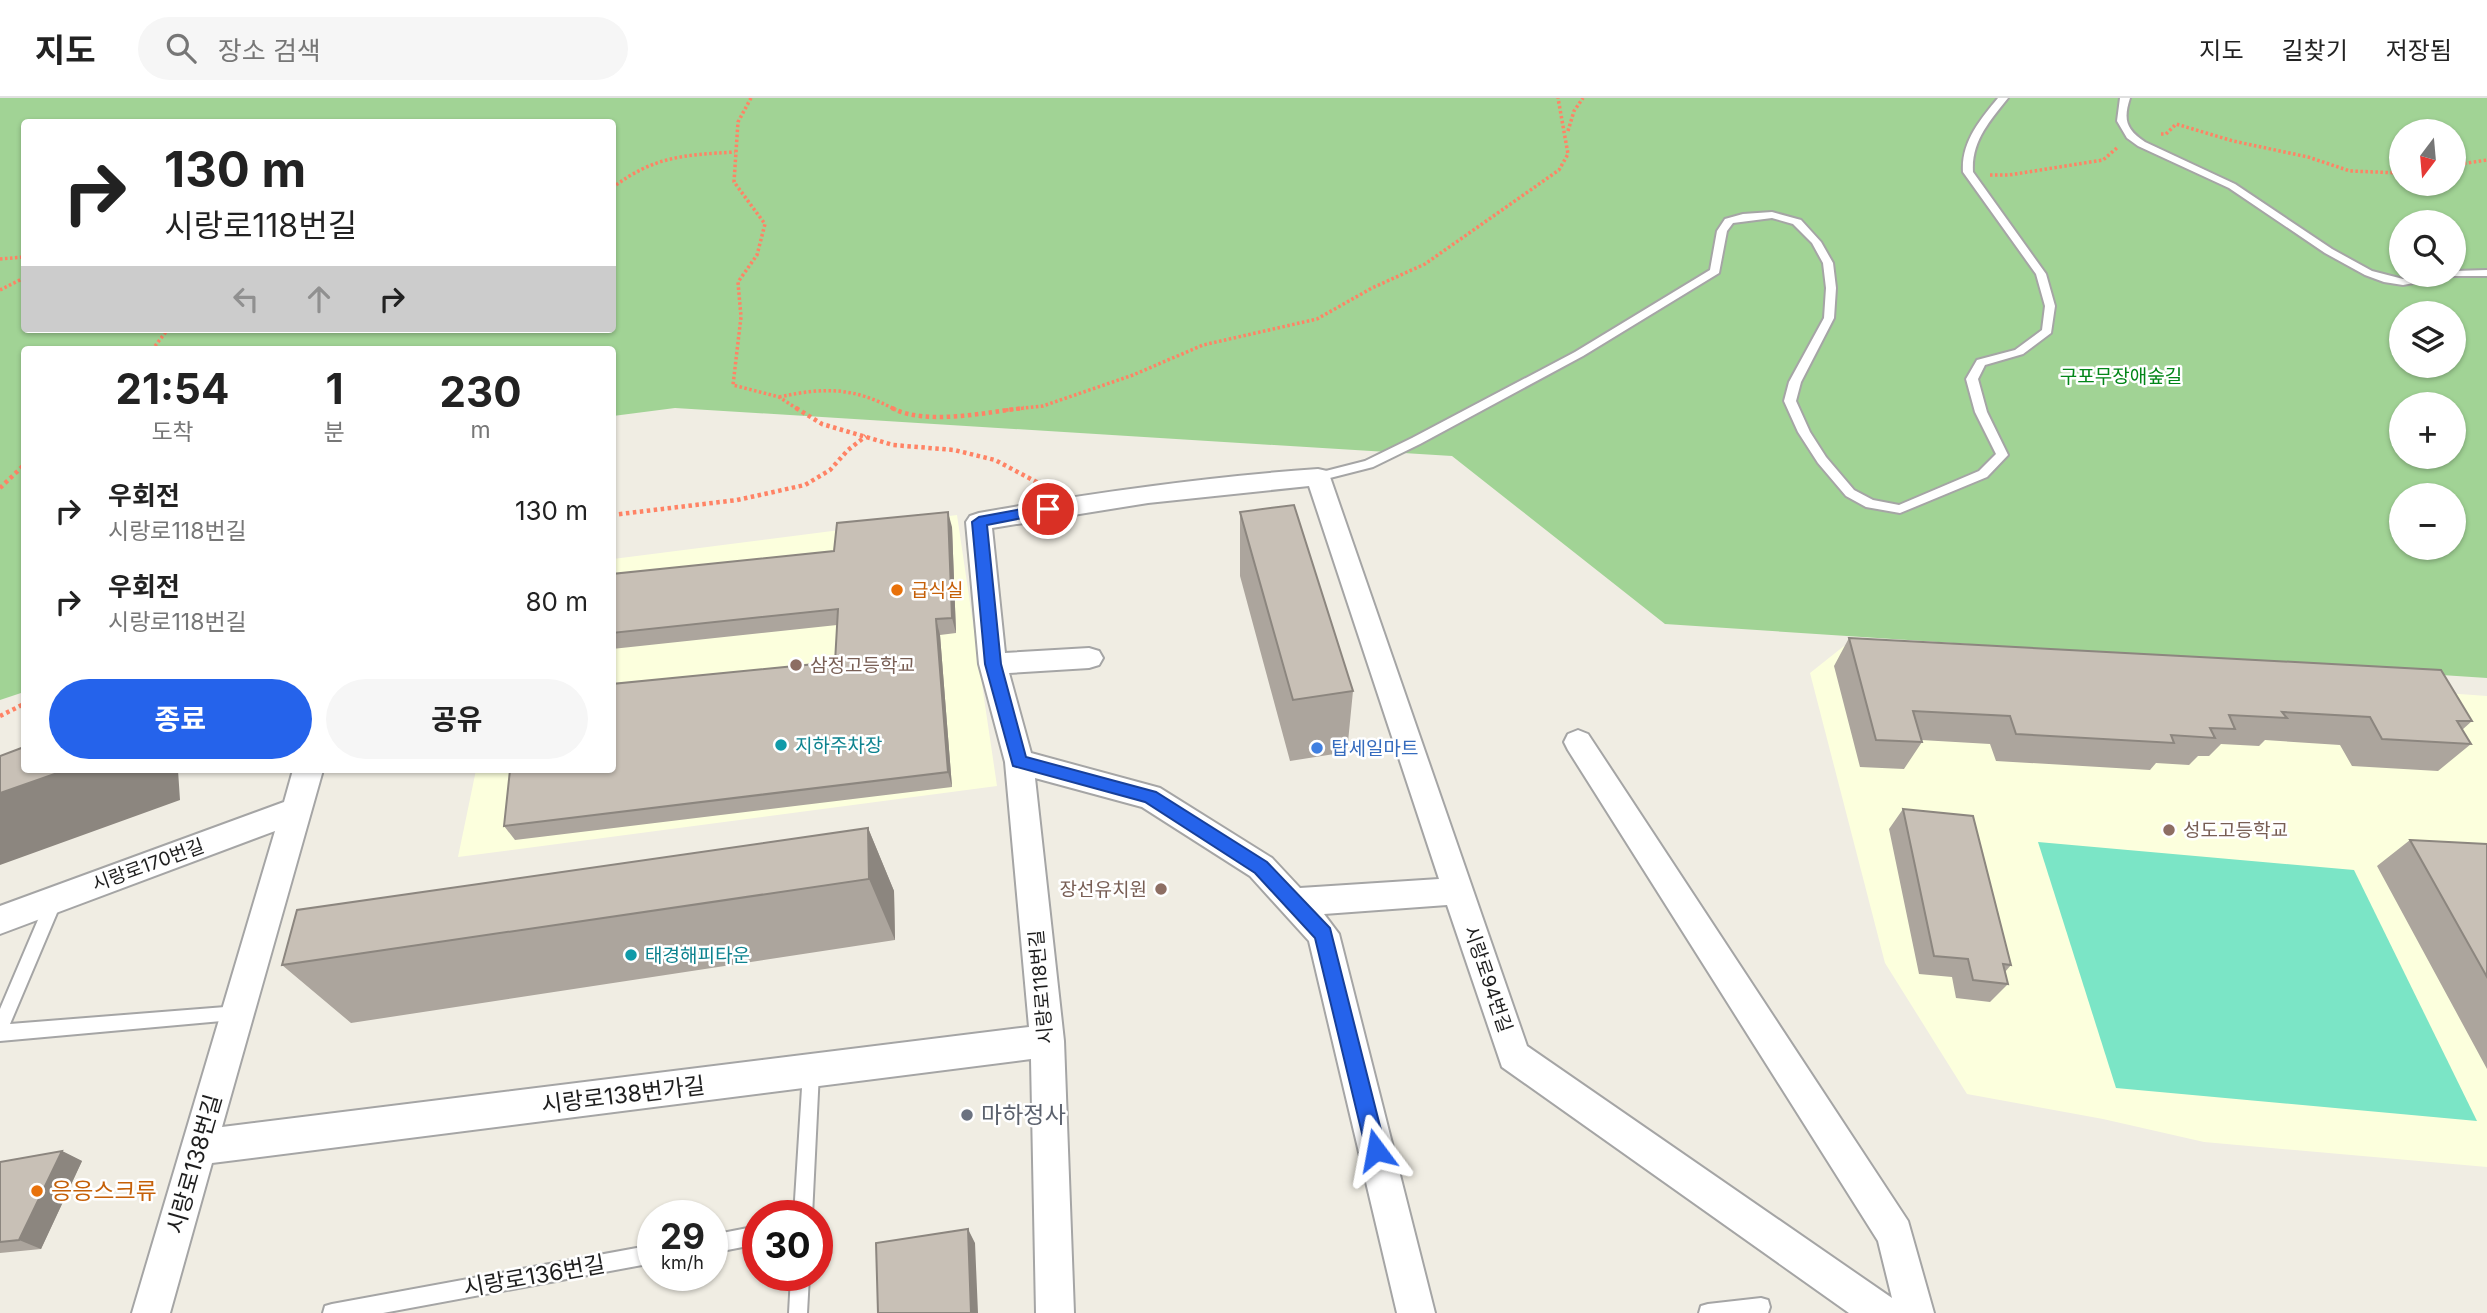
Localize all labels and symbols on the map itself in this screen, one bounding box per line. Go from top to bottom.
north arrow [2389,119,2466,196]
park label: 구포무장애숲길 [2060,365,2182,388]
pin [1018,479,1078,539]
place label: 급식실 [911,579,963,602]
marker: 급식실 [889,582,905,598]
place label: 삼정고등학교 [810,654,915,677]
marker: 삼정고등학교 [788,657,804,673]
place label: 지하주차장 [795,734,882,757]
marker: 지하주차장 [773,737,789,753]
place label: 탑세일마트 [1331,737,1418,760]
marker: 탑세일마트 [1309,740,1325,756]
place label: 성도고등학교 [2183,819,2288,842]
marker: 성도고등학교 [2161,822,2177,838]
street label: 시랑로170번길 [89,834,207,896]
place label: 장선유치원 [1060,878,1147,901]
marker: 장선유치원 [1153,881,1169,897]
street label: 시랑로94번길 [1459,923,1517,1035]
street label: 시랑로118번길 [1025,929,1057,1045]
place label: 태경해피타운 [645,944,750,967]
marker: 태경해피타운 [623,947,639,963]
street label: 시랑로138번가길 [540,1071,706,1119]
street label: 시랑로138번길 [161,1091,227,1237]
place label: 마하정사 [981,1101,1066,1129]
marker: 마하정사 [959,1107,975,1123]
position arrow [1339,1113,1413,1187]
place label: 응응스크류 [51,1177,157,1205]
marker: 응응스크류 [29,1183,45,1199]
speed limit sign: 30 [742,1200,833,1291]
street label: 시랑로136번길 [461,1250,607,1302]

